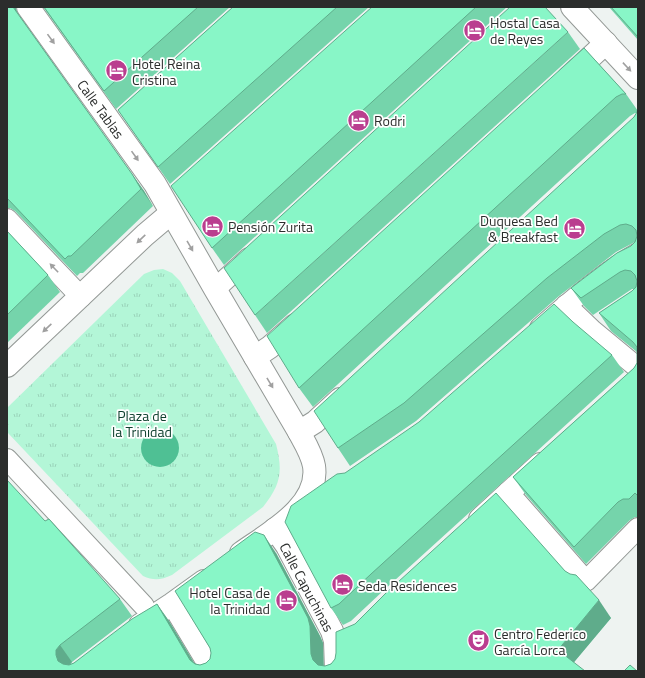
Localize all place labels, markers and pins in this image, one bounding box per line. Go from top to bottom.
place label: Hostal Casa de Reyes [490,12,560,49]
hotel icon: Hostal Casa de Reyes [461,17,487,43]
place label: Hotel Reina Cristina [132,53,200,90]
hotel icon: Hotel Reina Cristina [103,58,129,84]
hotel icon: Rodri [345,107,371,133]
place label: Rodri [374,110,405,131]
place label: Duquesa Bed & Breakfast [480,210,558,247]
hotel icon: Pensión Zurita [200,213,226,239]
hotel icon: Duquesa Bed & Breakfast [561,215,587,241]
place label: Pensión Zurita [228,216,313,237]
hotel icon: Seda Residences [330,572,356,598]
place label: Seda Residences [358,575,457,596]
place label: Hotel Casa de la Trinidad [189,582,270,619]
hotel icon: Hotel Casa de la Trinidad [273,587,299,613]
place label: Centro Federico García Lorca [494,623,586,660]
theatre icon: Centro Federico García Lorca [466,628,492,654]

